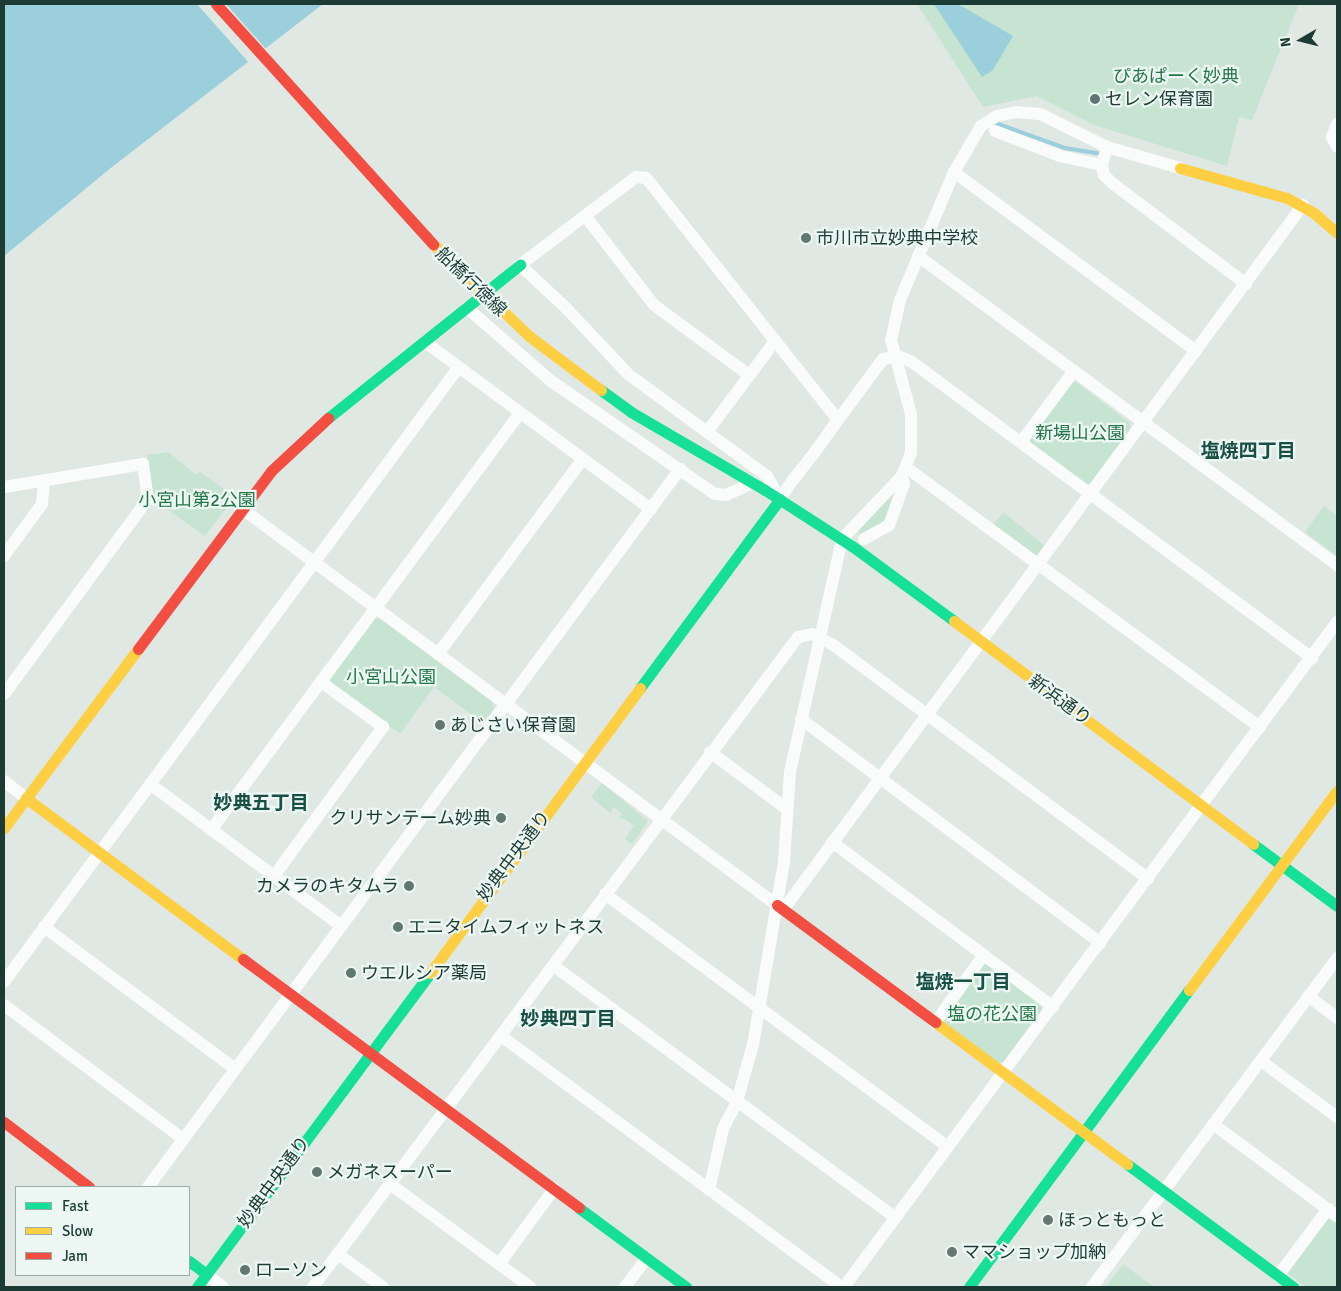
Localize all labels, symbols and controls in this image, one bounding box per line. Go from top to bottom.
north arrow [1276,15,1326,65]
text: N [1277,36,1295,48]
park label: ぴあぱーく妙典 [1113,65,1239,87]
place label: セレン保育園 [1105,88,1213,110]
marker: セレン保育園 [1089,93,1101,105]
place label: 市川市立妙典中学校 [816,227,978,249]
marker: 市川市立妙典中学校 [800,232,812,244]
street label: 船橋行徳線 [431,243,511,321]
park label: 新場山公園 [1035,422,1125,444]
district label: 塩焼四丁目 [1201,441,1295,463]
park label: 小宮山第2公園 [138,489,256,511]
park label: 小宮山公園 [346,666,436,688]
street label: 新浜通り [1025,670,1095,730]
place label: あじさい保育園 [450,714,576,736]
marker: あじさい保育園 [434,719,446,731]
district label: 妙典五丁目 [214,793,308,815]
street label: 妙典中央通り [473,806,555,906]
place label: クリサンテーム妙典 [329,807,491,829]
marker: クリサンテーム妙典 [495,812,507,824]
place label: カメラのキタムラ [255,875,399,897]
marker: カメラのキタムラ [403,880,415,892]
place label: エニタイムフィットネス [408,916,606,938]
marker: エニタイムフィットネス [392,921,404,933]
place label: ウエルシア薬局 [361,962,487,984]
marker: ウエルシア薬局 [345,967,357,979]
district label: 塩焼一丁目 [916,972,1010,994]
park label: 塩の花公園 [947,1003,1037,1025]
district label: 妙典四丁目 [521,1009,615,1031]
street label: 妙典中央通り [234,1132,314,1232]
place label: メガネスーパー [327,1161,453,1183]
marker: メガネスーパー [311,1166,323,1178]
legend [15,1186,190,1276]
text: Fast [62,1197,89,1215]
place label: ほっともっと [1058,1209,1166,1231]
marker: ほっともっと [1042,1214,1054,1226]
text: Slow [62,1222,93,1240]
place label: ママショップ加納 [962,1241,1106,1263]
marker: ママショップ加納 [946,1246,958,1258]
text: Jam [62,1247,88,1265]
place label: ローソン [255,1259,327,1281]
marker: ローソン [239,1264,251,1276]

